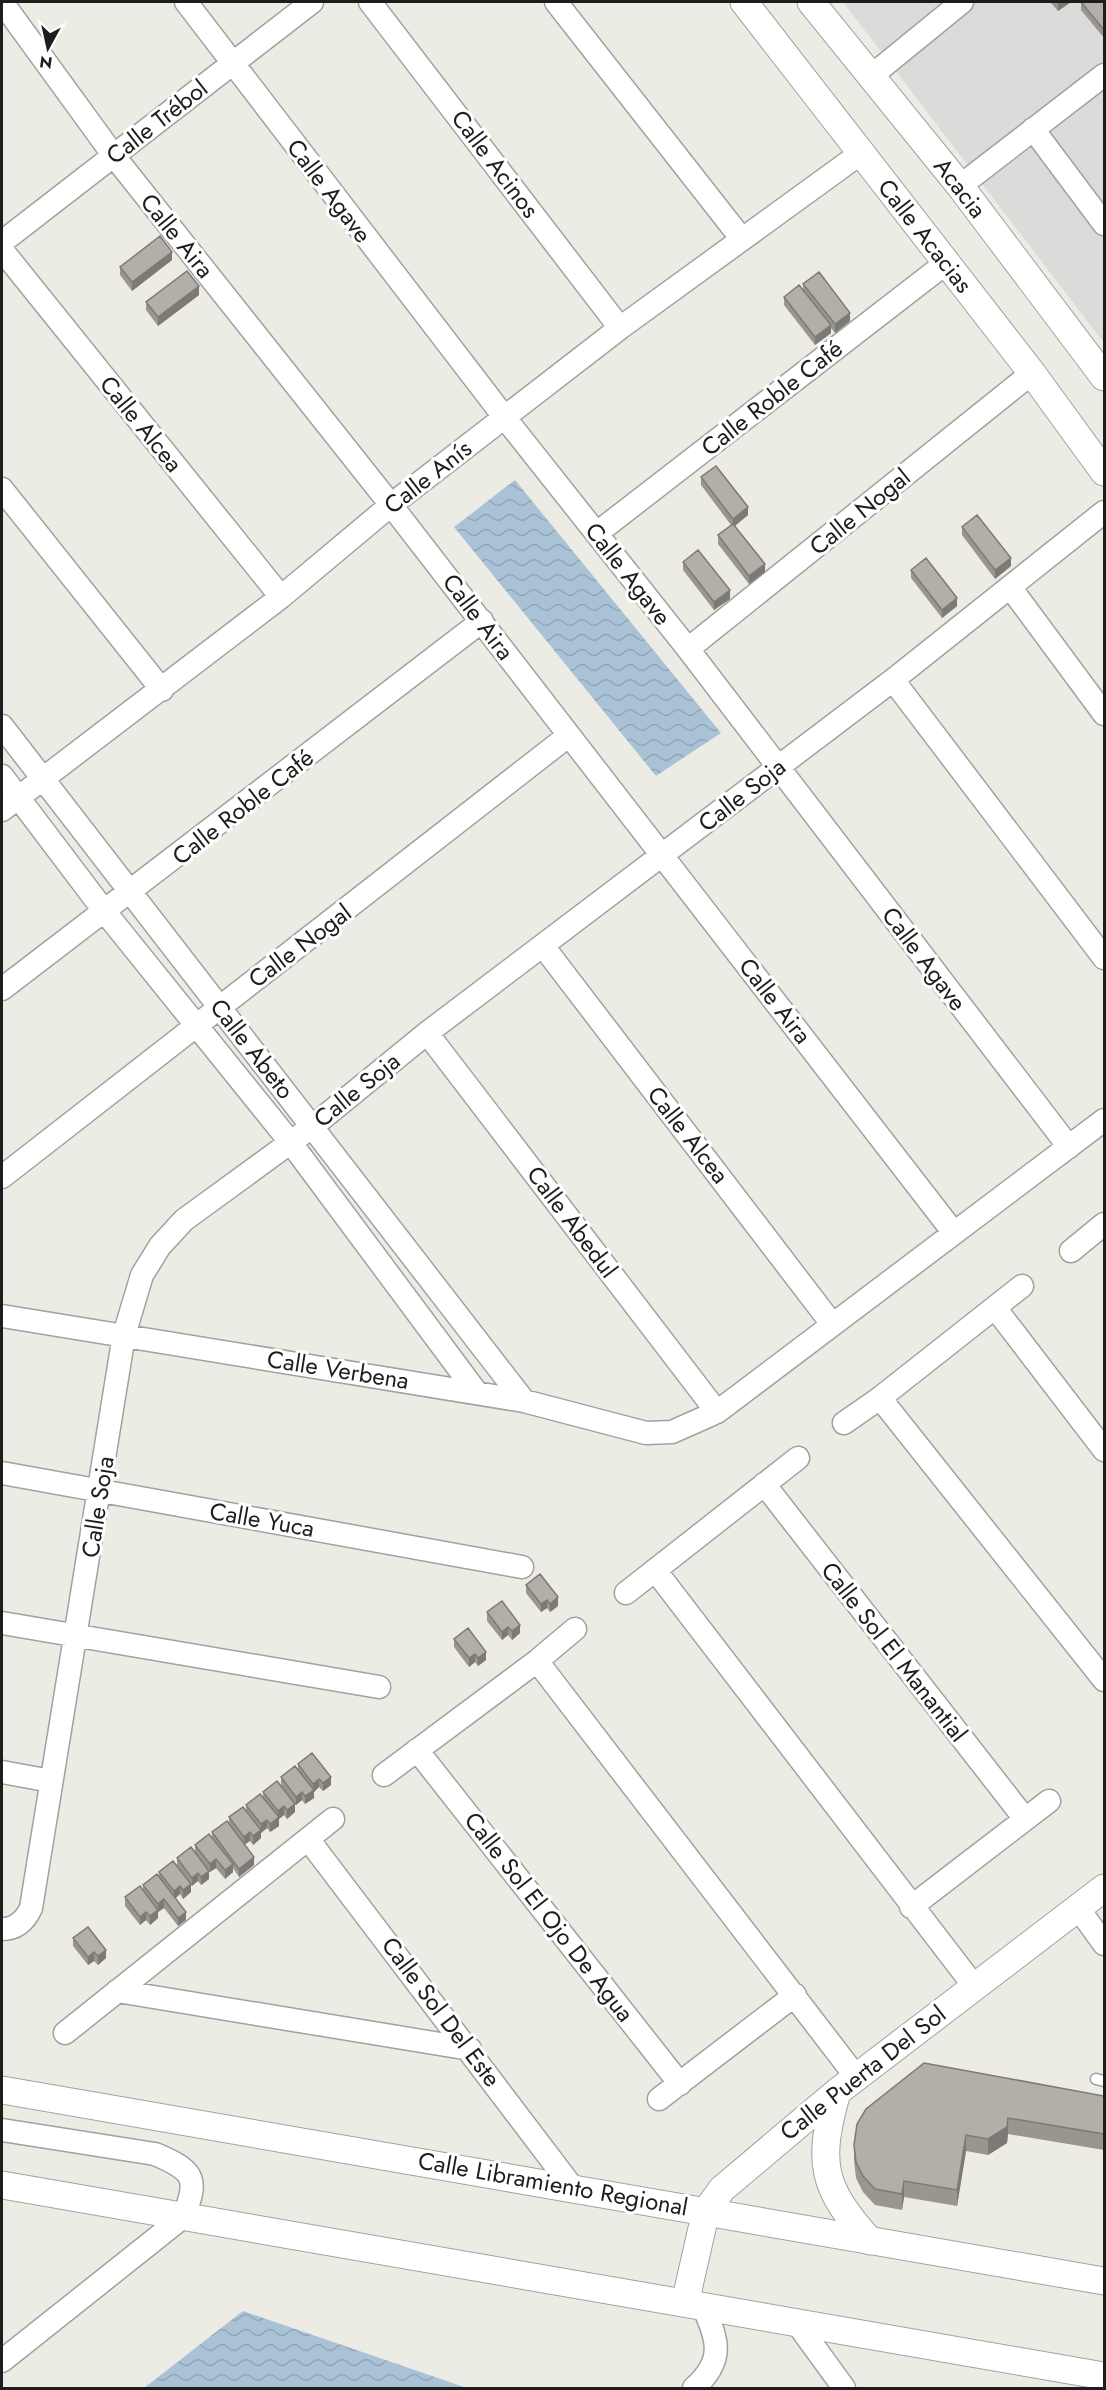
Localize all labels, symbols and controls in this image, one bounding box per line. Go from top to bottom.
north arrow [18,18,78,78]
text: N [38,50,54,75]
street label: Calle Trébol [98,71,215,172]
street label: Calle Acinos [443,102,548,225]
street label: Calle Agave [279,131,380,250]
street label: Acacia [926,150,995,225]
street label: Calle Acacias [870,171,981,300]
street label: Calle Aira [132,186,223,286]
street label: Calle Roble Café [694,331,850,464]
street label: Calle Alcea [91,368,191,480]
street label: Calle Anís [376,431,479,522]
street label: Calle Nogal [802,460,918,563]
street label: Calle Agave [577,515,680,633]
street label: Calle Aira [434,566,523,667]
street label: Calle Roble Café [165,740,321,873]
street label: Calle Soja [691,749,793,840]
street label: Calle Nogal [241,895,359,996]
street label: Calle Agave [874,899,975,1018]
street label: Calle Aira [731,950,820,1051]
street label: Calle Abeto [202,991,303,1106]
street label: Calle Soja [306,1044,407,1135]
street label: Calle Alcea [639,1078,738,1191]
street label: Calle Abedul [519,1158,626,1285]
street label: Calle Verbena [265,1341,412,1398]
street label: Calle Soja [72,1454,123,1560]
street label: Calle Yuca [207,1493,317,1546]
street label: Calle Sol El Manantial [813,1554,976,1749]
street label: Calle Sol El Ojo De Agua [456,1804,643,2029]
street label: Calle Sol Del Este [373,1929,510,2094]
street label: Calle Puerta Del Sol [772,1997,953,2149]
street label: Calle Libramiento Regional [415,2143,691,2224]

